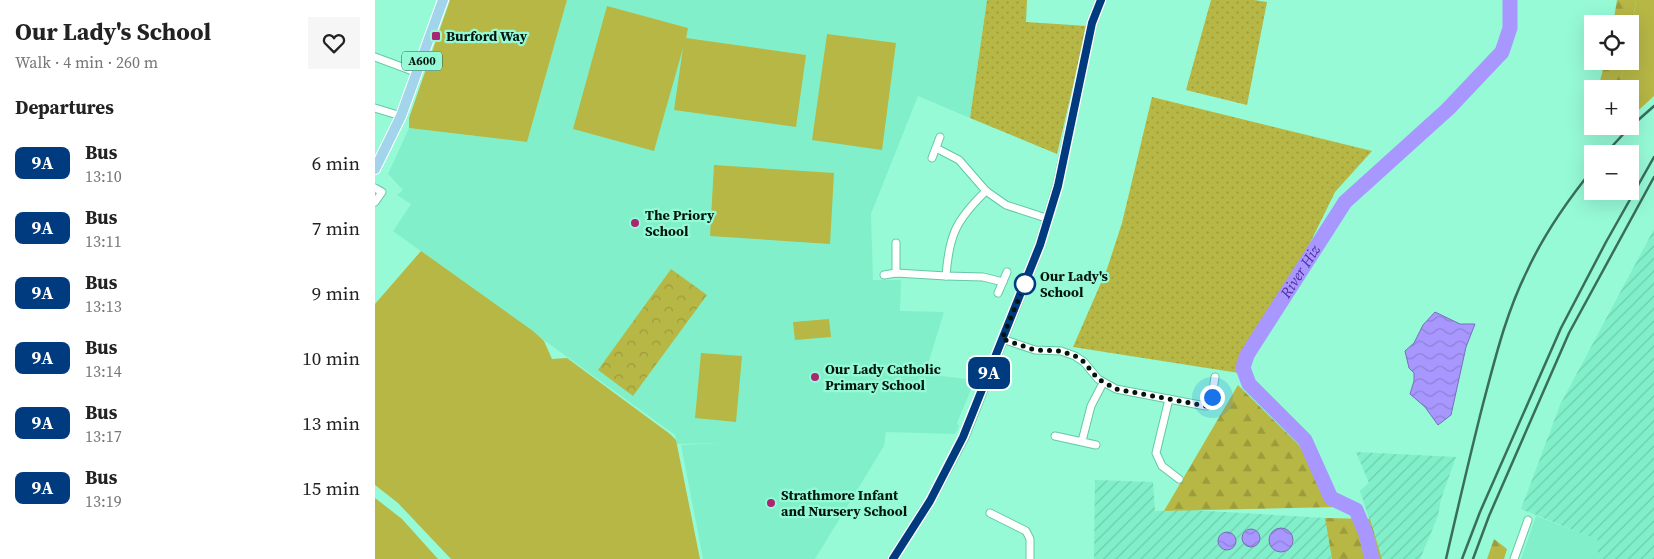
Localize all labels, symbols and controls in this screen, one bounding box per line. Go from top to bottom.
text: Our Lady's School [15,15,211,48]
map controls [1584,15,1639,200]
button: locate [1584,15,1639,70]
button: heart [308,17,360,69]
place label: Burford Way [446,26,528,46]
marker: Burford Way [430,30,442,42]
text: Walk · 4 min · 260 m [15,51,158,73]
road number: A600 [402,51,442,70]
button: + [1584,80,1639,135]
text: Departures [15,94,114,120]
text: Bus [85,139,117,165]
button: − [1584,145,1639,200]
text: 9A [32,150,53,175]
text: 6 min [312,150,360,176]
text: 13:10 [85,165,122,187]
text: Bus [85,204,117,230]
place label: The Priory School [645,205,715,241]
text: 9A [32,215,53,240]
text: 7 min [312,215,360,241]
marker: The Priory School [629,217,641,229]
text: 13:11 [85,230,122,252]
water label: River Hiz [1275,240,1326,303]
place label: Our Lady's School [1040,266,1109,302]
text: Bus [85,269,117,295]
marker: Our Lady's School [1014,273,1036,295]
text: 9A [32,280,53,305]
text: 9 min [312,280,360,306]
text: 13:13 [85,295,122,317]
text: Bus [85,334,117,360]
text: 9A [32,345,53,370]
text: 10 min [302,345,360,371]
line badge: 9A [967,357,1011,389]
place label: Our Lady Catholic Primary School [825,359,941,395]
text: 13:14 [85,360,122,382]
text: 9A [978,360,1000,385]
marker: Our Lady Catholic Primary School [809,371,821,383]
your location [1200,385,1225,410]
text: Bus [85,399,117,425]
text: 9A [32,410,53,435]
text: 13 min [302,410,360,436]
text: 13:17 [85,425,122,447]
text: Bus [85,464,117,490]
text: 9A [32,475,53,500]
text: 15 min [302,475,360,501]
place label: Strathmore Infant and Nursery School [781,485,908,521]
text: 13:19 [85,490,122,512]
marker: Strathmore Infant and Nursery School [765,497,777,509]

